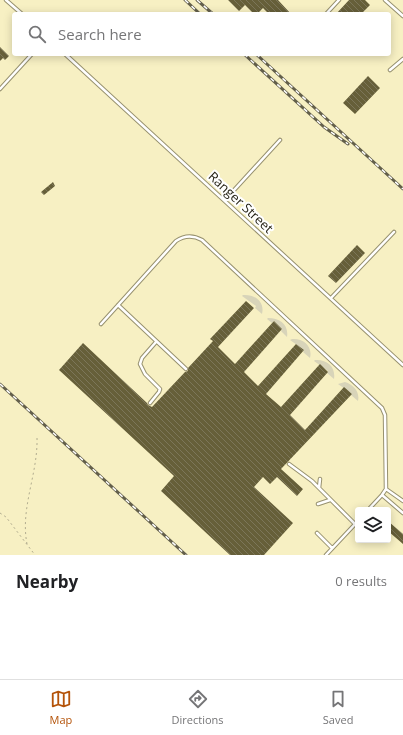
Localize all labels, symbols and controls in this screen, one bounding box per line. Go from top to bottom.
search box [12,12,391,56]
icon: search [26,23,48,45]
text: Search here [58,24,142,44]
street label: Ranger Street [205,167,278,237]
map controls [355,507,391,543]
button: layers [355,507,391,543]
text: Nearby [16,570,78,593]
text: 0 results [335,572,387,590]
tab: Map [50,688,72,727]
tab: Directions [172,688,224,727]
tab: Saved [323,688,353,727]

